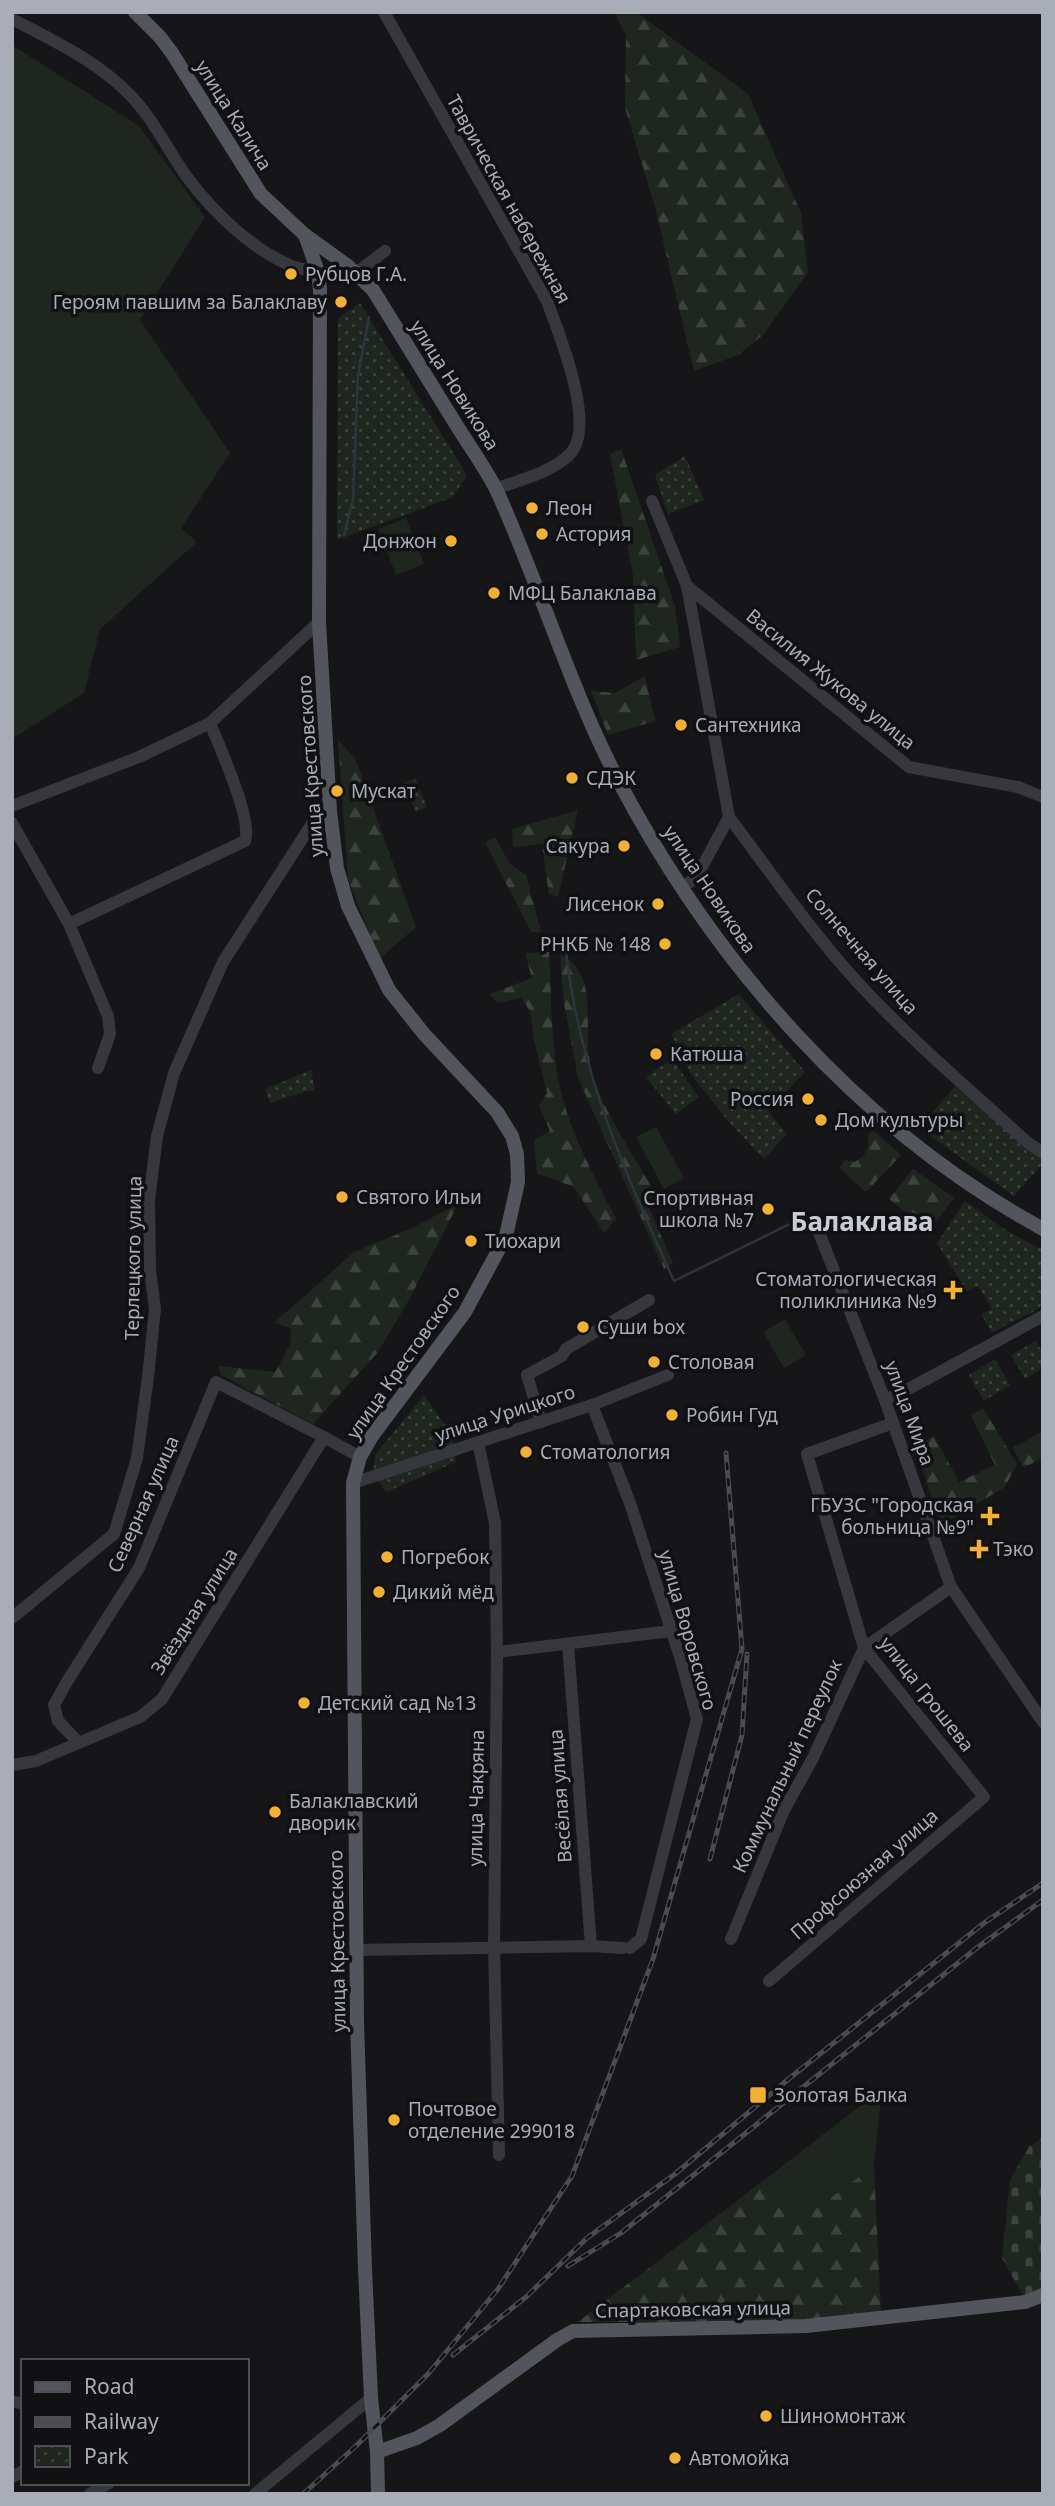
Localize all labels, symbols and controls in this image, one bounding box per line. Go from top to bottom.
street label: улица Калича [190,55,278,175]
street label: Таврическая набережная [441,90,577,308]
place label: Рубцов Г.А. [305,261,407,287]
marker: Рубцов Г.А. [283,266,299,282]
place label: Героям павшим за Балаклаву [53,289,327,315]
marker: Героям павшим за Балаклаву [333,294,349,310]
street label: улица Новикова [404,315,506,455]
place label: Леон [546,495,593,521]
marker: Леон [524,500,540,516]
place label: Астория [556,521,632,547]
marker: Астория [534,526,550,542]
place label: Донжон [363,528,437,554]
marker: Донжон [443,533,459,549]
place label: МФЦ Балаклава [508,580,657,606]
marker: МФЦ Балаклава [486,585,502,601]
street label: Василия Жукова улица [741,603,921,755]
street label: улица Крестовского [291,674,329,858]
place label: Сантехника [695,712,802,738]
marker: Сантехника [673,717,689,733]
place label: СДЭК [586,765,636,791]
marker: СДЭК [564,770,580,786]
place label: Мускат [351,778,416,804]
marker: Мускат [329,783,345,799]
street label: улица Новикова [658,820,762,958]
place label: Сакура [545,833,610,859]
marker: Сакура [616,838,632,854]
street label: Солнечная улица [800,882,924,1020]
place label: Лисенок [566,891,644,917]
marker: Лисенок [650,896,666,912]
place label: РНКБ № 148 [540,931,651,957]
marker: РНКБ № 148 [657,936,673,952]
place label: Катюша [670,1041,744,1067]
marker: Катюша [648,1046,664,1062]
place label: Россия [730,1086,794,1112]
marker: Россия [800,1091,816,1107]
place label: Дом культуры [835,1107,963,1133]
marker: Дом культуры [813,1112,829,1128]
street label: Терлецкого улица [119,1176,147,1340]
place label: Святого Ильи [356,1184,482,1210]
place label: Спортивная школа №7 [643,1185,754,1233]
marker: Святого Ильи [334,1189,350,1205]
marker: Спортивная школа №7 [760,1201,776,1217]
district label: Балаклава [791,1203,933,1239]
place label: Тиохари [485,1228,561,1254]
marker: Тиохари [463,1233,479,1249]
place label: Стоматологическая поликлиника №9 [755,1266,937,1314]
street label: улица Крестовского [340,1280,466,1444]
marker: Стоматологическая поликлиника №9 [943,1280,963,1300]
place label: Суши box [597,1314,685,1340]
marker: Суши box [575,1319,591,1335]
place label: Столовая [668,1349,755,1375]
marker: Столовая [646,1354,662,1370]
street label: улица Мира [879,1357,941,1469]
street label: улица Урицкого [432,1378,578,1448]
place label: Робин Гуд [686,1402,778,1428]
marker: Робин Гуд [664,1407,680,1423]
street label: Северная улица [101,1431,185,1577]
place label: Стоматология [540,1439,671,1465]
marker: Стоматология [518,1444,534,1460]
place label: ГБУЗС "Городская больница №9" [810,1492,974,1540]
marker: ГБУЗС "Городская больница №9" [980,1506,1000,1526]
place label: Тэко [993,1536,1034,1562]
marker: Тэко [971,1541,987,1557]
street label: Звёздная улица [145,1543,243,1679]
place label: Погребок [401,1544,489,1570]
street label: улица Воровского [653,1547,723,1713]
marker: Погребок [379,1549,395,1565]
place label: Дикий мёд [393,1579,494,1605]
marker: Дикий мёд [371,1584,387,1600]
street label: улица Грошева [874,1631,980,1757]
street label: Коммунальный переулок [726,1655,848,1877]
place label: Детский сад №13 [318,1690,476,1716]
marker: Детский сад №13 [296,1695,312,1711]
street label: Весёлая улица [542,1728,578,1864]
street label: улица Чакряна [462,1729,490,1867]
place label: Балаклавский дворик [289,1788,419,1836]
street label: Профсоюзная улица [785,1803,943,1945]
marker: Балаклавский дворик [267,1804,283,1820]
street label: улица Крестовского [322,1850,352,2032]
place label: Золотая Балка [774,2082,907,2108]
marker: Золотая Балка [748,2085,768,2105]
place label: Почтовое отделение 299018 [408,2096,575,2144]
marker: Почтовое отделение 299018 [386,2112,402,2128]
street label: Спартаковская улица [595,2294,791,2324]
legend [21,2359,248,2485]
text: Road [84,2372,134,2400]
place label: Шиномонтаж [780,2403,906,2429]
text: Railway [84,2407,159,2435]
marker: Шиномонтаж [758,2408,774,2424]
text: Park [84,2442,129,2470]
place label: Автомойка [689,2445,790,2471]
marker: Автомойка [667,2450,683,2466]

